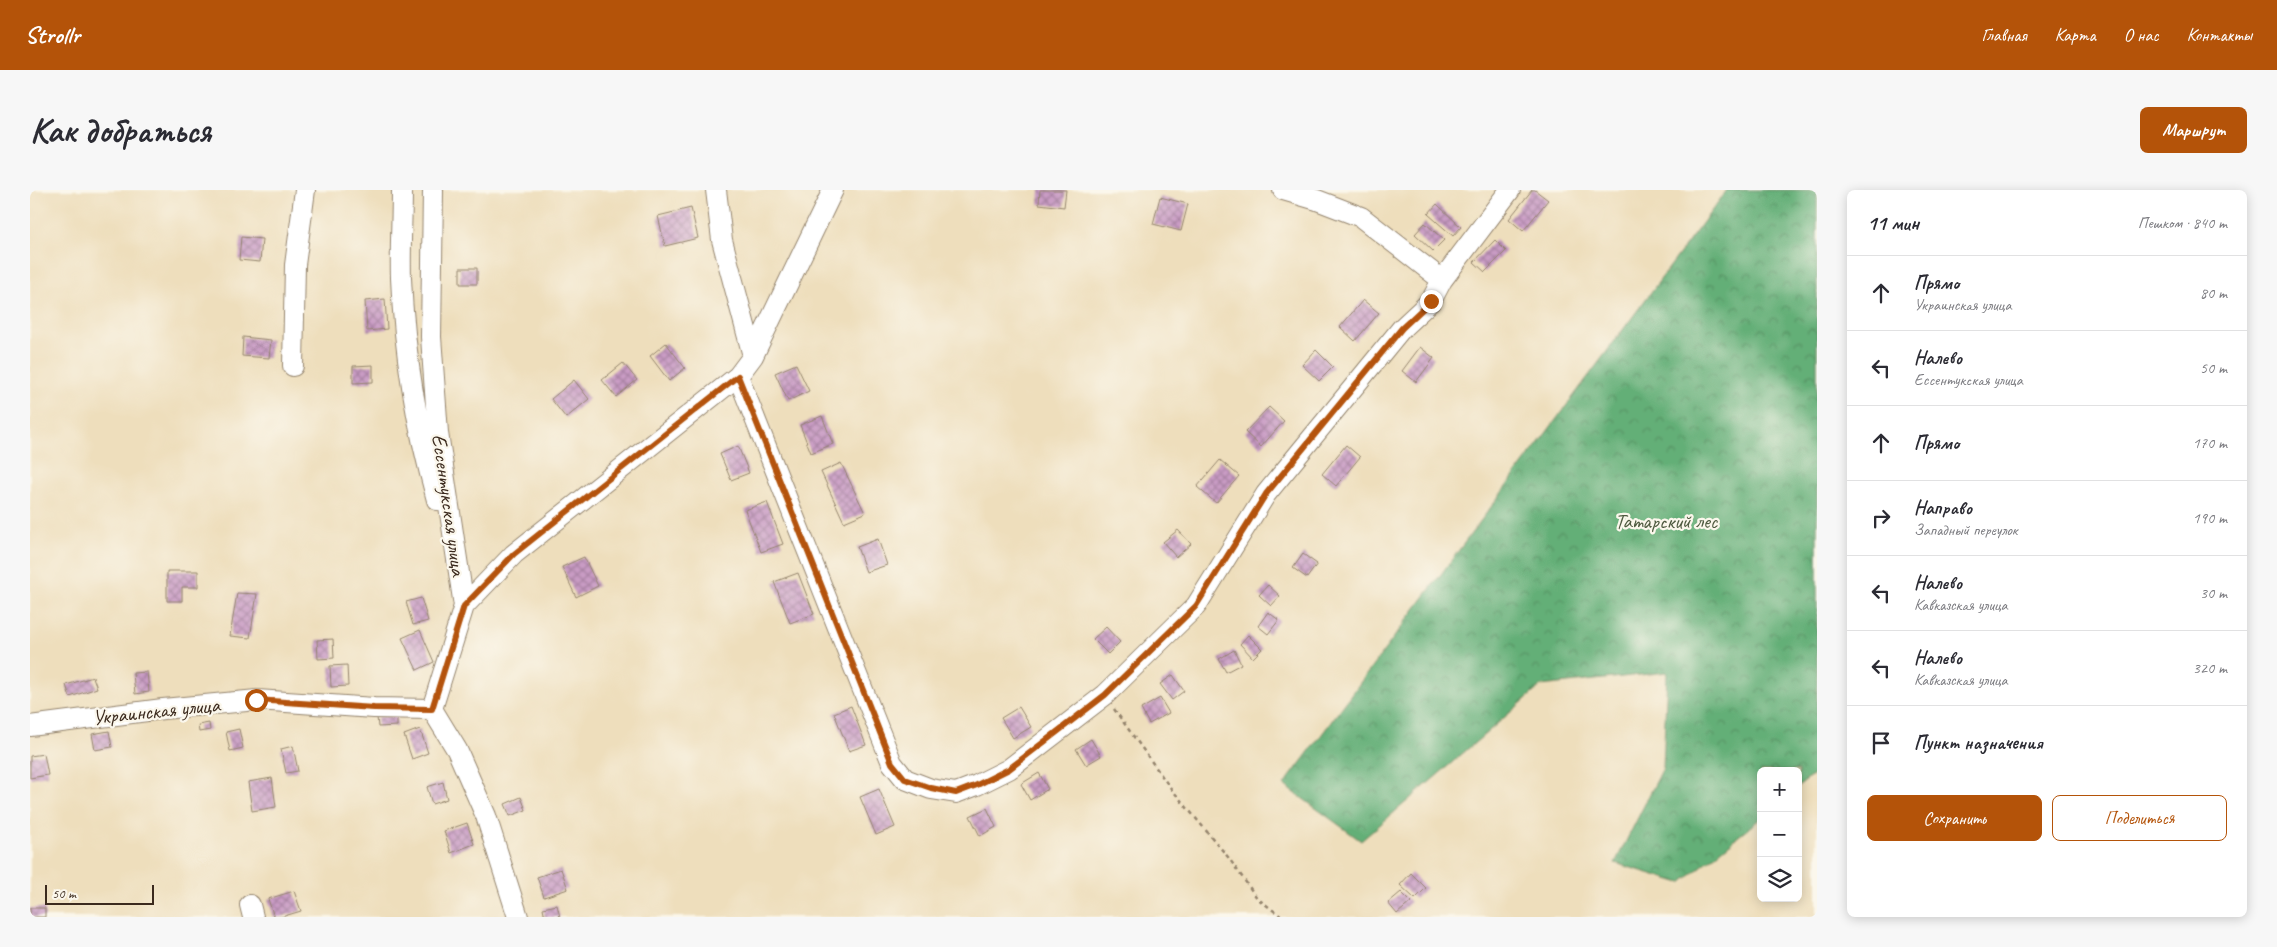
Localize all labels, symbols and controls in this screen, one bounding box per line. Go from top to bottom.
text: Strollr [25,20,80,50]
text: Главная [1982,24,2027,46]
text: Карта [2055,24,2096,46]
text: О нас [2124,24,2159,46]
text: Контакты [2187,24,2252,46]
button: Маршрут [2140,107,2247,153]
text: Как добраться [30,108,211,153]
text: 11 мин [1867,210,1919,236]
text: Пешком · 840 m [2138,213,2227,233]
text: Прямо [1914,271,1959,295]
icon: ahead [1867,279,1895,307]
text: 80 m [2200,283,2227,303]
route end [1420,290,1443,313]
text: Украинская улица [1914,295,2011,315]
text: Налево [1914,346,1962,370]
icon: left [1867,354,1895,382]
text: 50 m [2200,358,2227,378]
text: Ессентукская улица [1914,370,2023,390]
icon: ahead [1867,429,1895,457]
text: Прямо [1914,431,1959,455]
street label: Ессентукская улица [426,433,472,579]
text: 170 m [2193,433,2227,453]
text: Направо [1914,496,1972,520]
icon: right [1867,504,1895,532]
park label: Татарский лес [1615,508,1719,534]
text: 190 m [2193,508,2227,528]
text: Западный переулок [1914,520,2017,540]
text: Налево [1914,571,1962,595]
icon: left [1867,579,1895,607]
text: 30 m [2200,583,2227,603]
text: Кавказская улица [1914,595,2008,615]
text: Налево [1914,646,1962,670]
icon: left [1867,654,1895,682]
text: 320 m [2193,658,2227,678]
text: Кавказская улица [1914,670,2008,690]
route start [245,689,268,712]
street label: Украинская улица [91,691,223,731]
icon: arrive [1867,729,1895,757]
text: Пункт назначения [1914,731,2043,755]
map controls [1757,767,1802,902]
button: + [1757,767,1802,812]
button: Сохранить [1867,795,2042,841]
button: Поделиться [2052,795,2227,841]
button: − [1757,812,1802,857]
button: layers [1757,857,1802,902]
scale bar [45,882,154,905]
text: 50 m [52,885,76,902]

